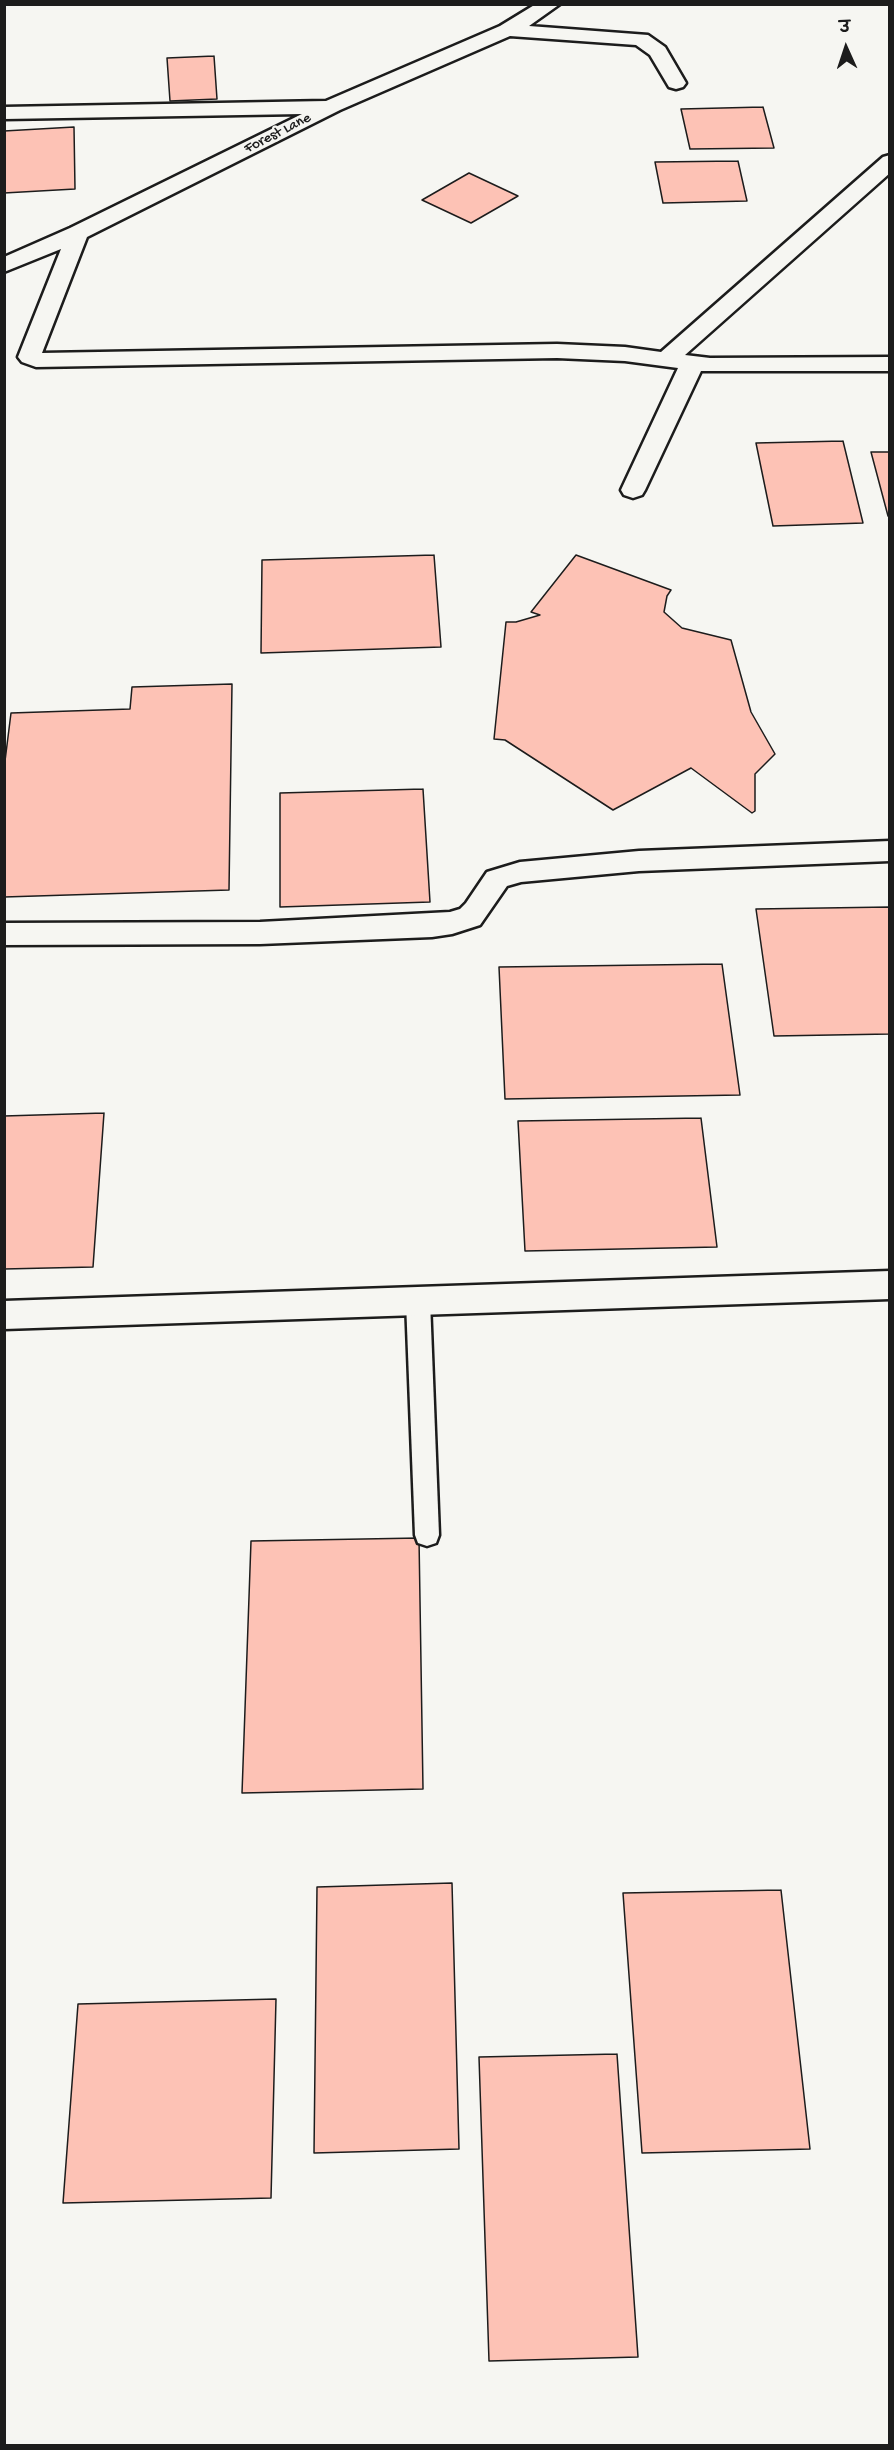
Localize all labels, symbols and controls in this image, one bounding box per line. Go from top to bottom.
north arrow [816,18,876,78]
text: उ [839,20,851,39]
street label: Forest Lane [242,110,314,158]

